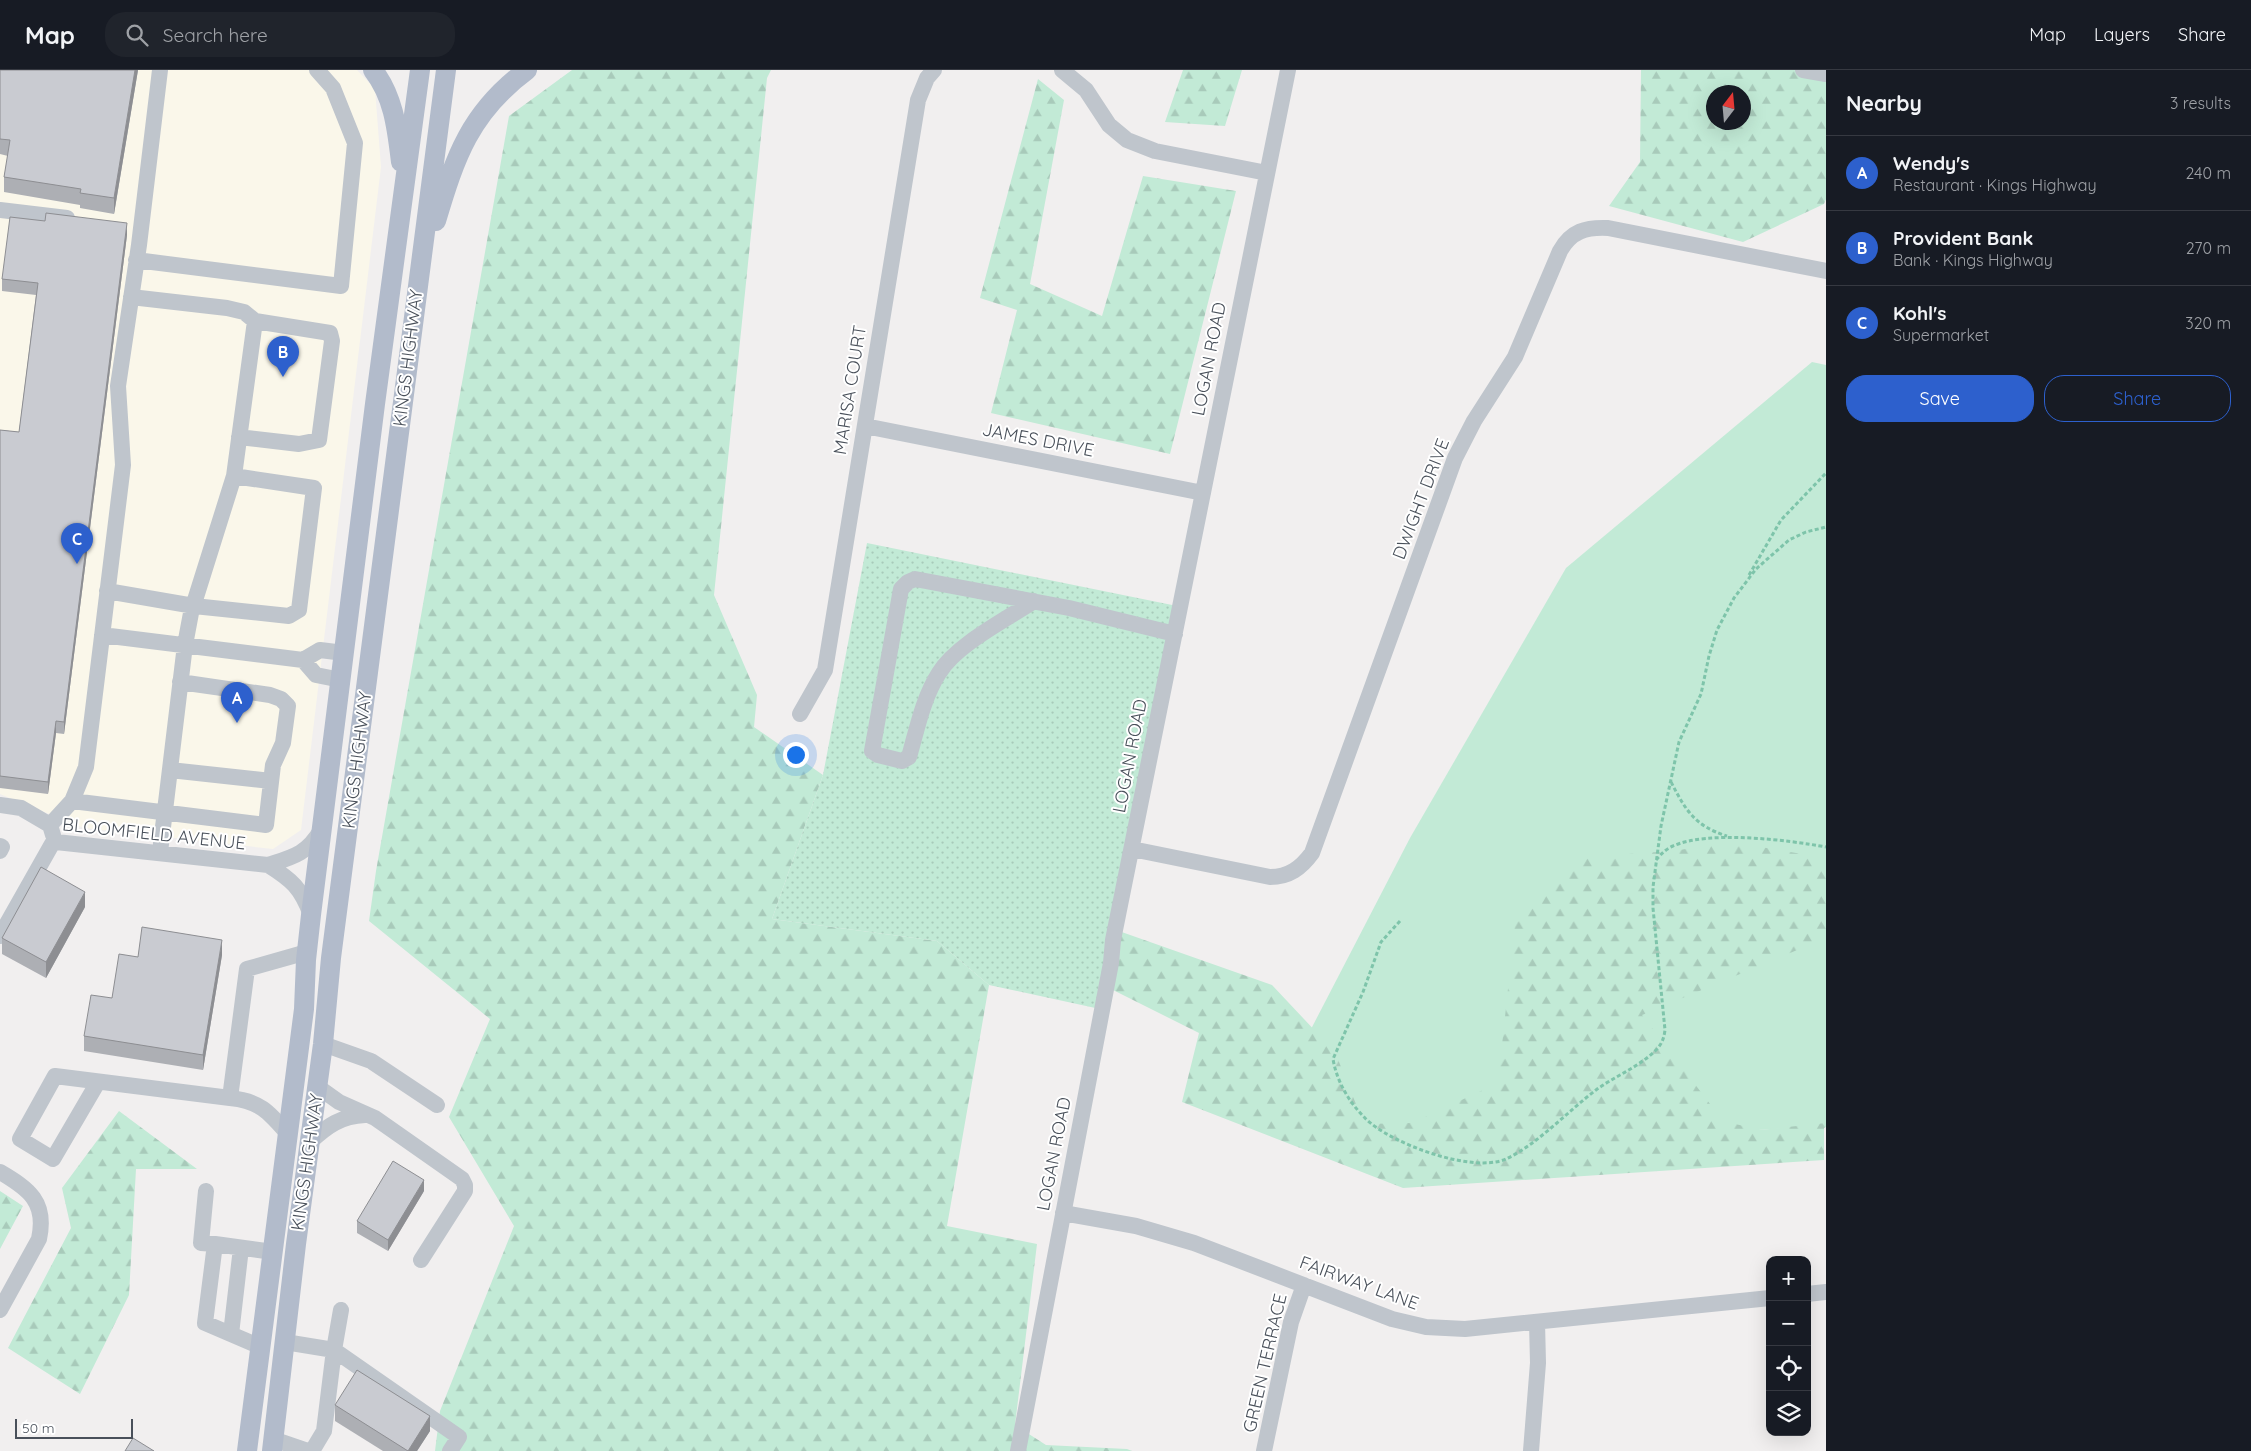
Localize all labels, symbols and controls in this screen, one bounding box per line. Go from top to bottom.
search box [105,12,455,57]
text: Map [25,20,75,50]
icon: search [123,21,151,49]
text: Search here [163,23,268,47]
text: Map [2029,23,2066,46]
text: Layers [2094,23,2150,46]
text: Share [2178,23,2226,46]
north arrow [1706,85,1751,130]
text: Nearby [1846,90,1922,116]
text: 3 results [2170,93,2231,113]
text: Wendy's [1893,151,1969,175]
text: A [1857,163,1867,183]
text: 240 m [2185,163,2231,183]
text: Restaurant · Kings Highway [1893,175,2097,195]
text: Provident Bank [1893,226,2033,250]
text: B [1857,238,1867,258]
text: 270 m [2186,238,2231,258]
text: Bank · Kings Highway [1893,250,2053,270]
street label: KINGS HIGHWAY [388,288,427,428]
street label: LOGAN ROAD [1186,300,1231,418]
text: Kohl's [1893,301,1946,325]
text: C [1857,313,1867,333]
text: 320 m [2185,313,2231,333]
street label: MARISA COURT [828,323,871,456]
text: Supermarket [1893,325,1989,345]
pin: B [267,336,299,377]
button: Save [1846,375,2034,422]
button: Share [2044,375,2231,422]
street label: JAMES DRIVE [980,417,1096,462]
street label: DWIGHT DRIVE [1387,435,1454,563]
pin: C [61,523,93,564]
pin: A [221,682,253,723]
street label: KINGS HIGHWAY [337,690,376,830]
street label: LOGAN ROAD [1107,697,1152,815]
your location [783,742,809,768]
street label: BLOOMFIELD AVENUE [61,812,247,855]
street label: KINGS HIGHWAY [286,1092,328,1232]
street label: LOGAN ROAD [1031,1095,1076,1213]
street label: FAIRWAY LANE [1296,1250,1422,1315]
map controls [1766,1256,1811,1436]
button: + [1766,1256,1811,1301]
street label: GREEN TERRACE [1237,1291,1292,1435]
button: − [1766,1301,1811,1346]
button: locate [1766,1346,1811,1391]
button: layers [1766,1391,1811,1436]
scale bar [15,1416,132,1439]
text: 50 m [22,1419,55,1437]

